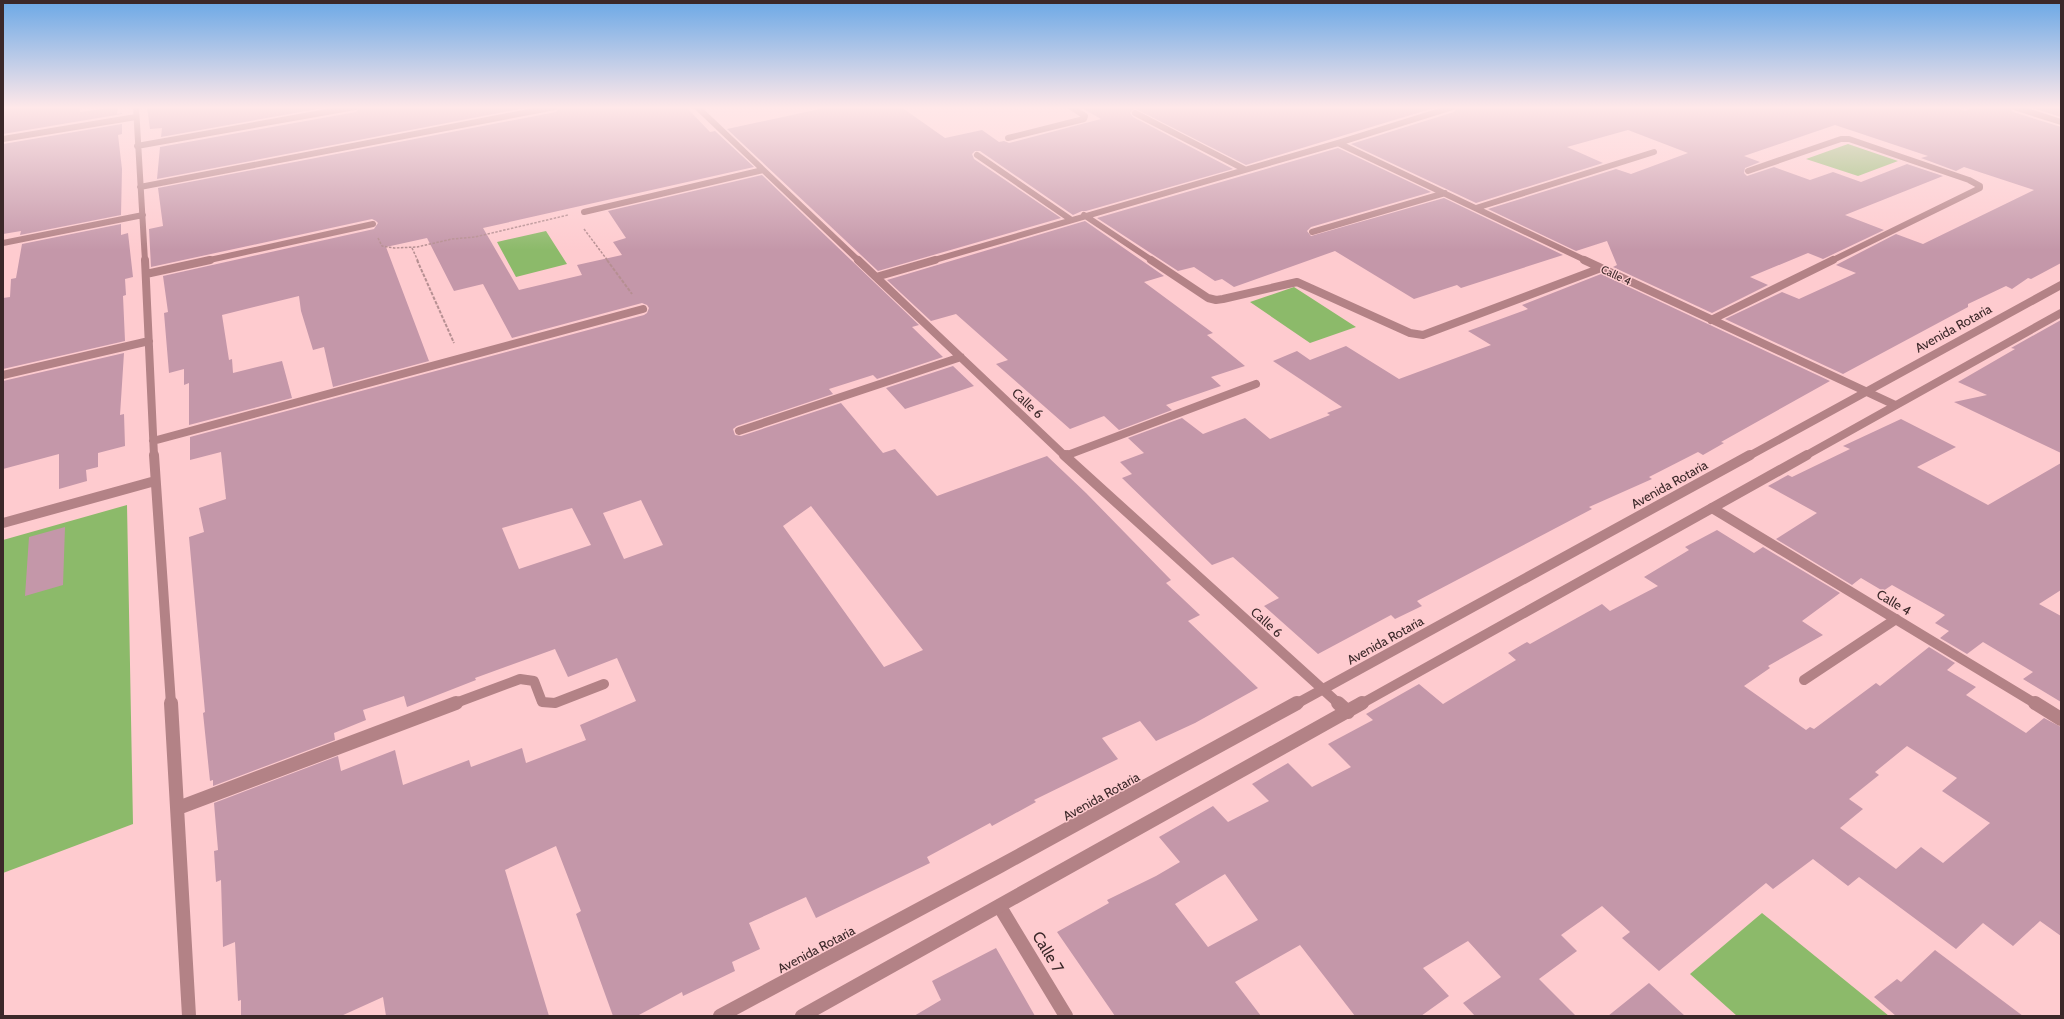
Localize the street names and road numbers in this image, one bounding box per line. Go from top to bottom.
street label: Calle 4 [1599,262,1634,288]
street label: Avenida Rotaria [1912,300,1995,356]
street label: Calle 6 [1009,384,1047,422]
street label: Avenida Rotaria [1628,456,1711,512]
street label: Calle 4 [1874,586,1915,619]
street label: Calle 6 [1248,604,1286,640]
street label: Avenida Rotaria [1344,612,1427,668]
street label: Avenida Rotaria [1060,768,1143,824]
street label: Avenida Rotaria [775,922,858,976]
street label: Calle 7 [1028,928,1068,976]

